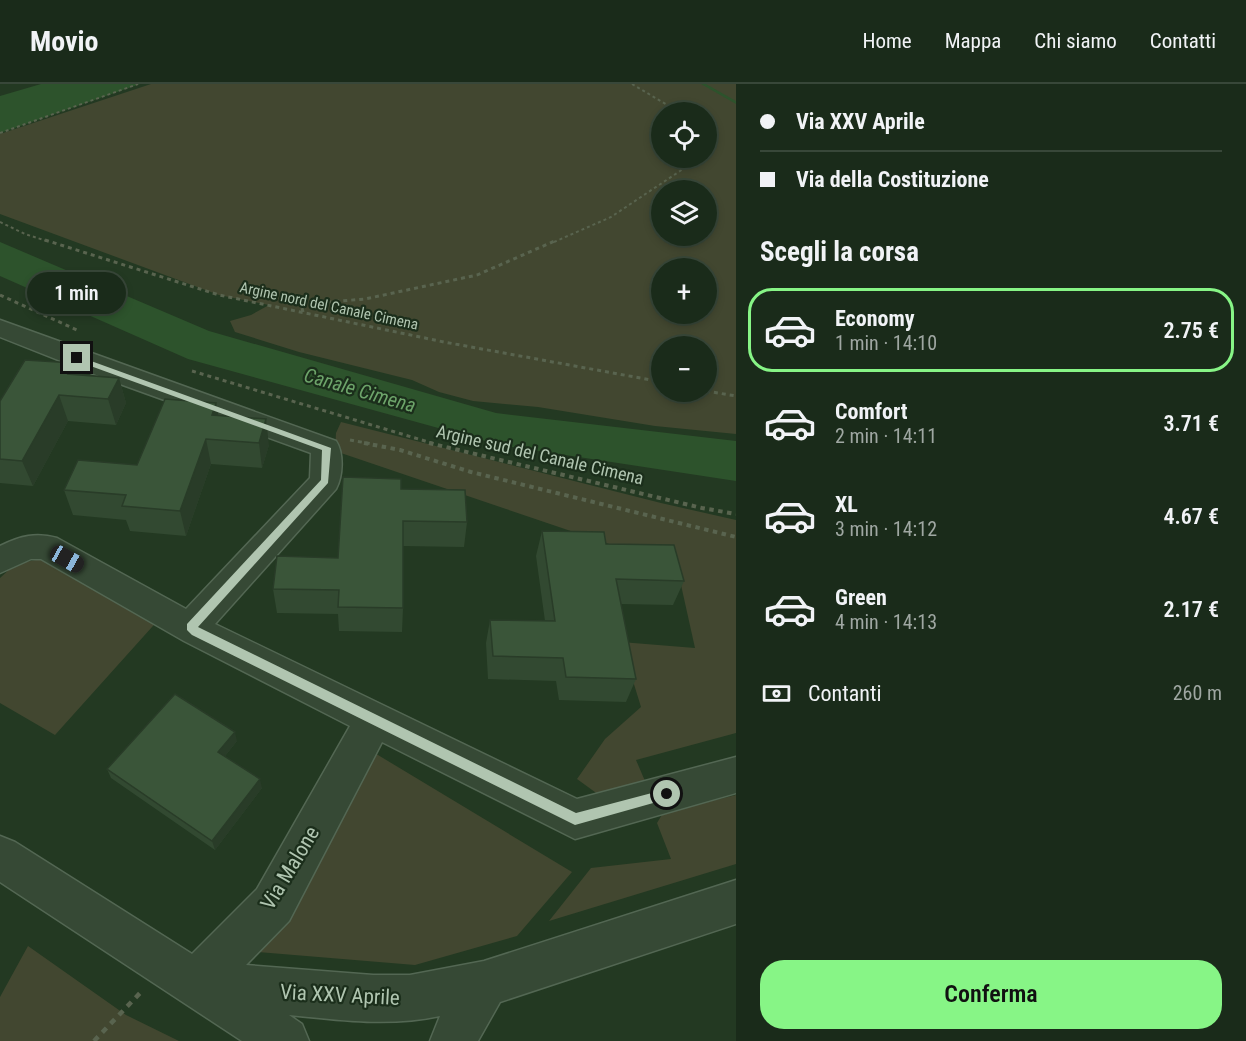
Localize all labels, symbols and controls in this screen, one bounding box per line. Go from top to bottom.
text: Movio [30,25,99,58]
text: Home [862,29,912,53]
text: Mappa [945,29,1001,53]
text: Chi siamo [1034,29,1117,53]
text: Contatti [1150,29,1216,53]
map controls [651,102,717,402]
button: locate [651,102,717,168]
text: Via XXV Aprile [796,109,925,134]
text: Via della Costituzione [796,167,989,192]
button: layers [651,180,717,246]
text: Scegli la corsa [760,236,919,268]
button: + [651,258,717,324]
callout: 1 min [28,271,127,313]
street label: Argine nord del Canale Cimena [238,278,420,334]
text: 1 min [54,281,99,305]
icon: car [763,303,817,357]
text: Economy [835,306,915,331]
text: 2.75 € [1163,318,1219,343]
text: 1 min · 14:10 [835,331,937,355]
button: − [651,336,717,402]
route end [63,344,90,371]
water label: Canale Cimena [301,363,419,417]
icon: car [763,396,817,450]
text: Comfort [835,399,908,424]
text: 3.71 € [1163,411,1219,436]
street label: Argine sud del Canale Cimena [434,420,646,489]
text: 2 min · 14:11 [835,424,937,448]
icon: car [763,489,817,543]
text: XL [835,492,858,517]
text: 4.67 € [1163,504,1219,529]
text: 3 min · 14:12 [835,517,937,541]
car [47,542,87,576]
icon: car [763,582,817,636]
text: Green [835,585,887,610]
text: 2.17 € [1163,597,1219,622]
text: 4 min · 14:13 [835,610,937,634]
icon: cash [760,677,793,710]
text: Contanti [808,681,881,706]
text: 260 m [1173,681,1222,705]
route start [653,780,680,807]
street label: Via Malone [256,822,324,914]
button: Conferma [760,960,1222,1029]
street label: Via XXV Aprile [280,980,401,1010]

